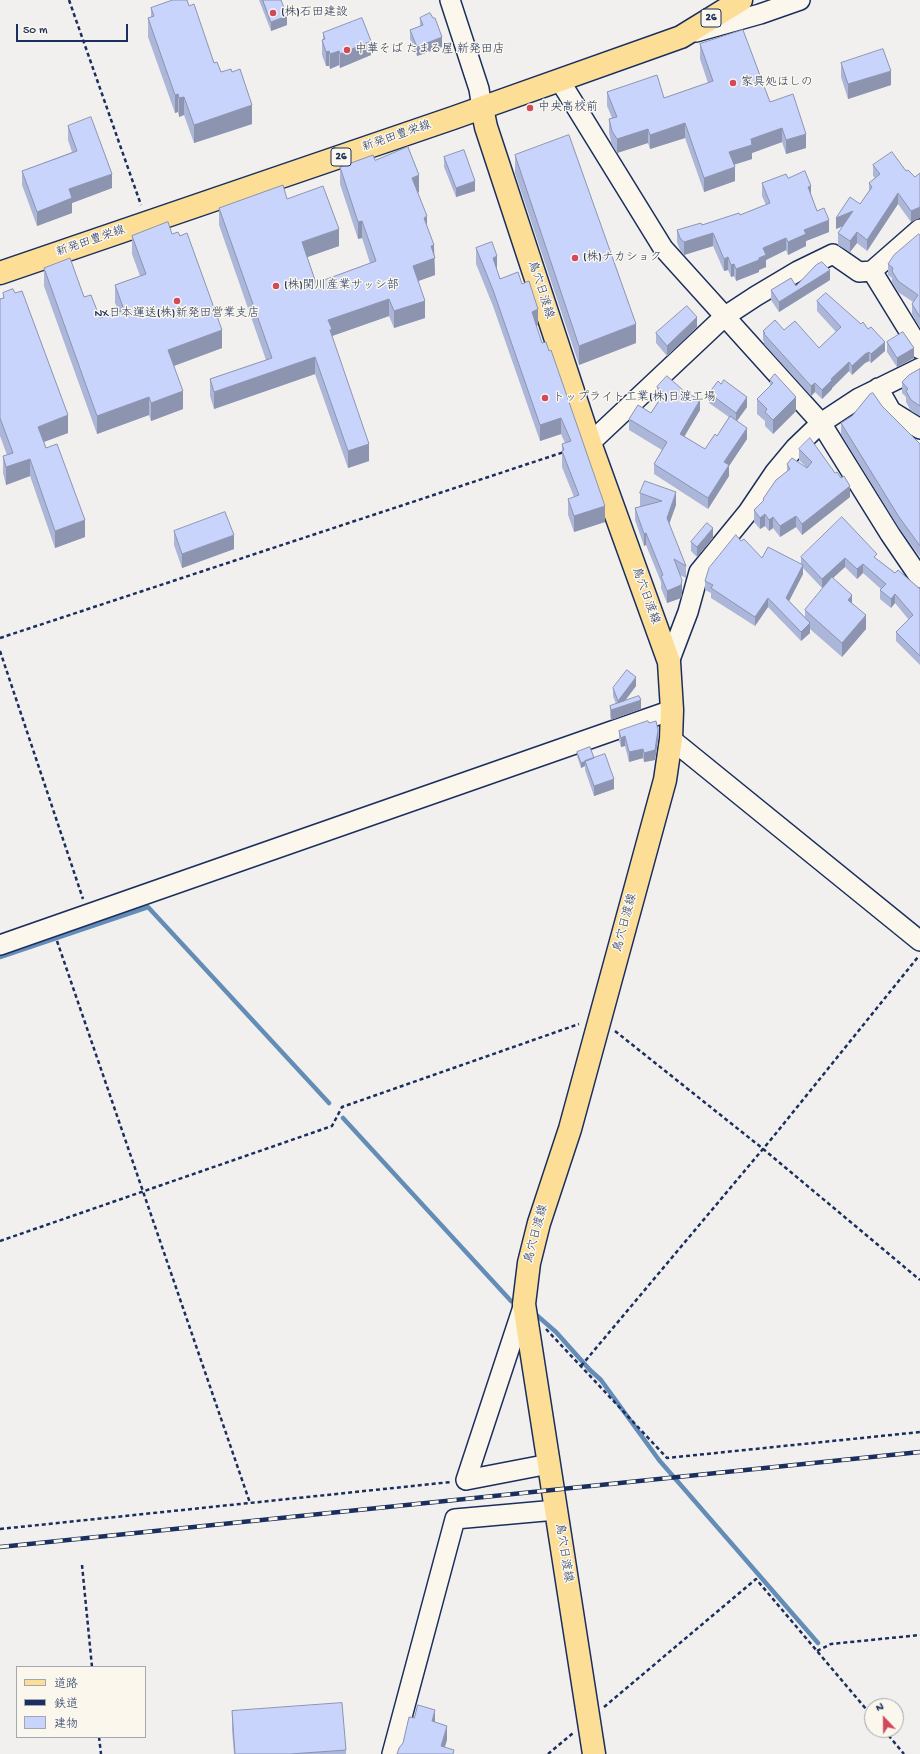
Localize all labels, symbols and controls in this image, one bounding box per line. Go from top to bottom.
place label: (株)石田建設 [281,6,348,20]
marker: (株)石田建設 [268,8,278,18]
road number: 26 [701,9,721,27]
scale bar [18,16,130,42]
text: 50 m [23,24,48,38]
place label: 中華そば たまる屋 新発田店 [355,43,505,57]
marker: 中華そば たまる屋 新発田店 [342,45,352,55]
place label: 家具処ほしの [741,76,813,90]
marker: 家具処ほしの [728,78,738,88]
place label: 中央高校前 [538,101,598,115]
marker: 中央高校前 [525,103,535,113]
street label: 新発田豊栄線 [361,118,433,156]
road number: 26 [331,148,351,166]
street label: 新発田豊栄線 [55,223,127,261]
place label: (株)ナカショク [583,251,662,265]
marker: (株)ナカショク [570,253,580,263]
street label: 鳥穴日渡線 [524,259,556,321]
place label: (株)関川産業サッシ部 [284,279,399,293]
marker: (株)関川産業サッシ部 [271,281,281,291]
marker: NX日本運送(株)新発田営業支店 [172,296,182,306]
place label: NX日本運送(株)新発田営業支店 [95,307,259,321]
place label: トップライト工業(株)日渡工場 [553,391,716,405]
marker: トップライト工業(株)日渡工場 [540,393,550,403]
street label: 鳥穴日渡線 [628,565,662,627]
street label: 鳥穴日渡線 [611,892,641,954]
street label: 鳥穴日渡線 [522,1203,552,1265]
street label: 鳥穴日渡線 [551,1522,575,1584]
legend [16,1666,146,1738]
text: 道路 [54,1678,78,1692]
text: 鉄道 [54,1698,78,1712]
north arrow [864,1698,904,1738]
text: N [874,1701,885,1715]
text: 建物 [54,1718,78,1732]

